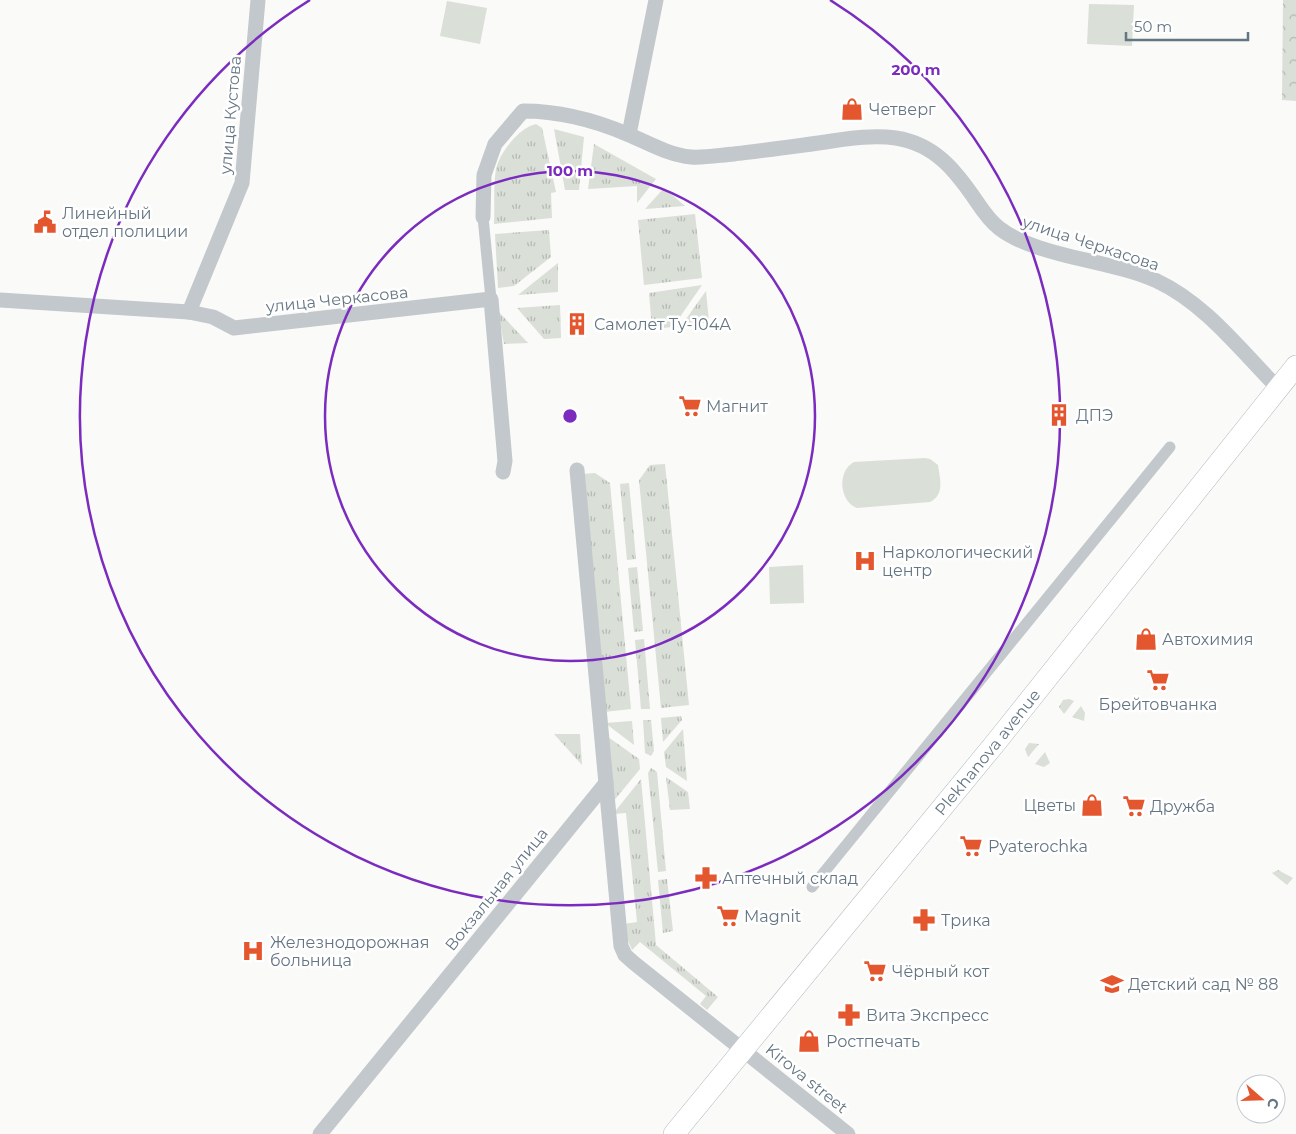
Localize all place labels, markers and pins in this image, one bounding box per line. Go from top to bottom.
shop icon: Четверг [839,96,865,122]
place label: Четверг [869,100,936,119]
place label: Линейный отдел полиции [62,204,188,241]
public building icon: Линейный отдел полиции [32,209,58,235]
building icon: Самолет Ту-104А [564,311,590,337]
place label: Самолет Ту-104А [594,315,731,334]
supermarket icon: Магнит [677,393,703,419]
place label: Магнит [706,397,768,416]
building icon: ДПЭ [1046,402,1072,428]
place label: ДПЭ [1076,406,1113,425]
centre of rings [561,407,579,425]
place label: Наркологический центр [882,543,1033,580]
hospital icon: Наркологический центр [852,548,878,574]
shop icon: Автохимия [1133,626,1159,652]
place label: Автохимия [1162,630,1254,649]
supermarket icon: Брейтовчанка [1145,667,1171,693]
place label: Брейтовчанка [1099,695,1217,714]
shop icon: Цветы [1079,792,1105,818]
supermarket icon: Дружба [1121,793,1147,819]
place label: Цветы [1023,796,1076,815]
place label: Дружба [1150,797,1215,816]
supermarket icon: Pyaterochka [958,833,984,859]
place label: Pyaterochka [988,837,1088,856]
pharmacy icon: Аптечный склад [693,865,719,891]
place label: Аптечный склад [722,869,858,888]
supermarket icon: Magnit [715,903,741,929]
place label: Magnit [744,907,802,926]
pharmacy icon: Трика [911,907,937,933]
place label: Трика [941,911,991,930]
place label: Железнодорожная больница [270,933,429,970]
hospital icon: Железнодорожная больница [240,938,266,964]
supermarket icon: Чёрный кот [862,958,888,984]
place label: Чёрный кот [892,962,990,981]
school or university icon: Детский сад № 88 [1099,971,1125,997]
place label: Детский сад № 88 [1128,975,1278,994]
pharmacy icon: Вита Экспресс [836,1002,862,1028]
place label: Вита Экспресс [866,1006,989,1025]
shop icon: Ростпечать [796,1028,822,1054]
place label: Ростпечать [826,1032,920,1051]

